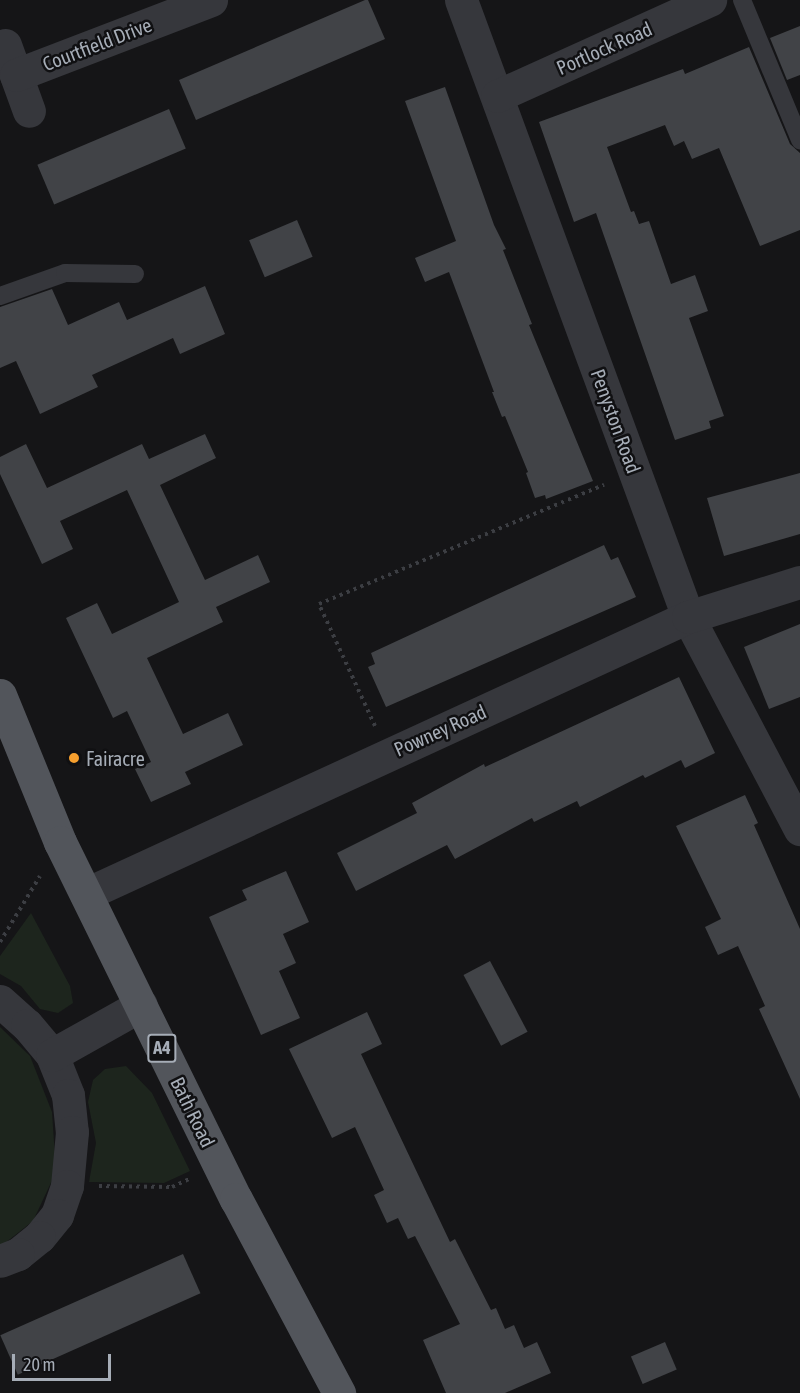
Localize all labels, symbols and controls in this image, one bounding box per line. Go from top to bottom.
street label: Courtfield Drive [39,12,155,76]
street label: Portlock Road [552,16,656,80]
street label: Penyston Road [586,366,646,476]
street label: Powney Road [390,699,490,761]
place label: Fairacre [86,746,145,770]
marker: Fairacre [67,751,81,765]
road number: A4 [147,1033,177,1063]
street label: Bath Road [166,1073,220,1151]
scale bar [15,1342,114,1380]
text: 20 m [23,1354,55,1375]

